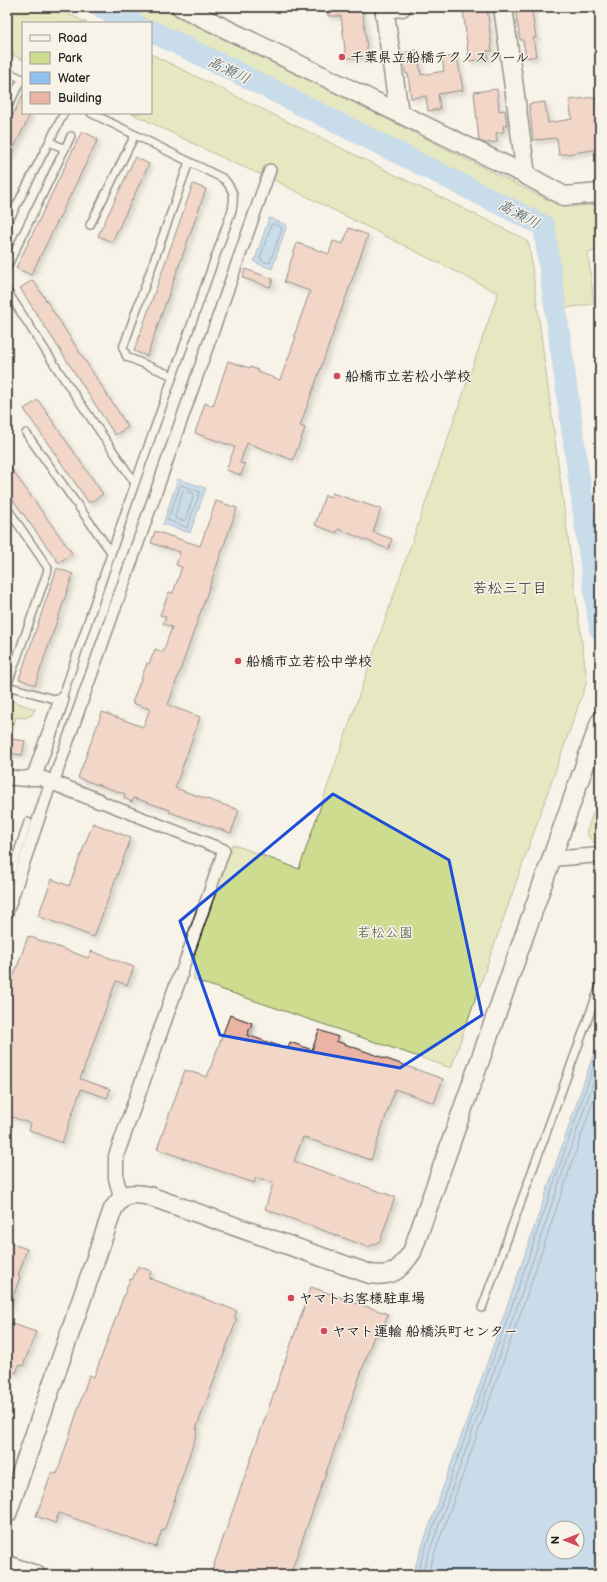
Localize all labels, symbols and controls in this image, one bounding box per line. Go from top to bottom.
legend [22,22,152,114]
text: Road [58,31,87,46]
place label: 千葉県立船橋テクノスクール [350,49,529,66]
text: Park [58,51,82,66]
water label: 高瀬川 [204,52,253,89]
marker: 千葉県立船橋テクノスクール [337,52,347,62]
text: Water [58,71,90,86]
text: Building [58,91,102,106]
water label: 高瀬川 [494,195,543,233]
place label: 船橋市立若松小学校 [345,368,471,385]
marker: 船橋市立若松小学校 [332,371,342,381]
district label: 若松三丁目 [472,579,548,598]
place label: 船橋市立若松中学校 [246,653,372,670]
marker: 船橋市立若松中学校 [233,656,243,666]
park label: 若松公園 [357,924,413,941]
place label: ヤマトお客様駐車場 [299,1290,425,1307]
marker: ヤマトお客様駐車場 [286,1293,296,1303]
place label: ヤマト運輸 船橋浜町センター [332,1323,518,1340]
marker: ヤマト運輸 船橋浜町センター [319,1326,329,1336]
north arrow [545,1520,585,1560]
text: N [549,1536,562,1544]

